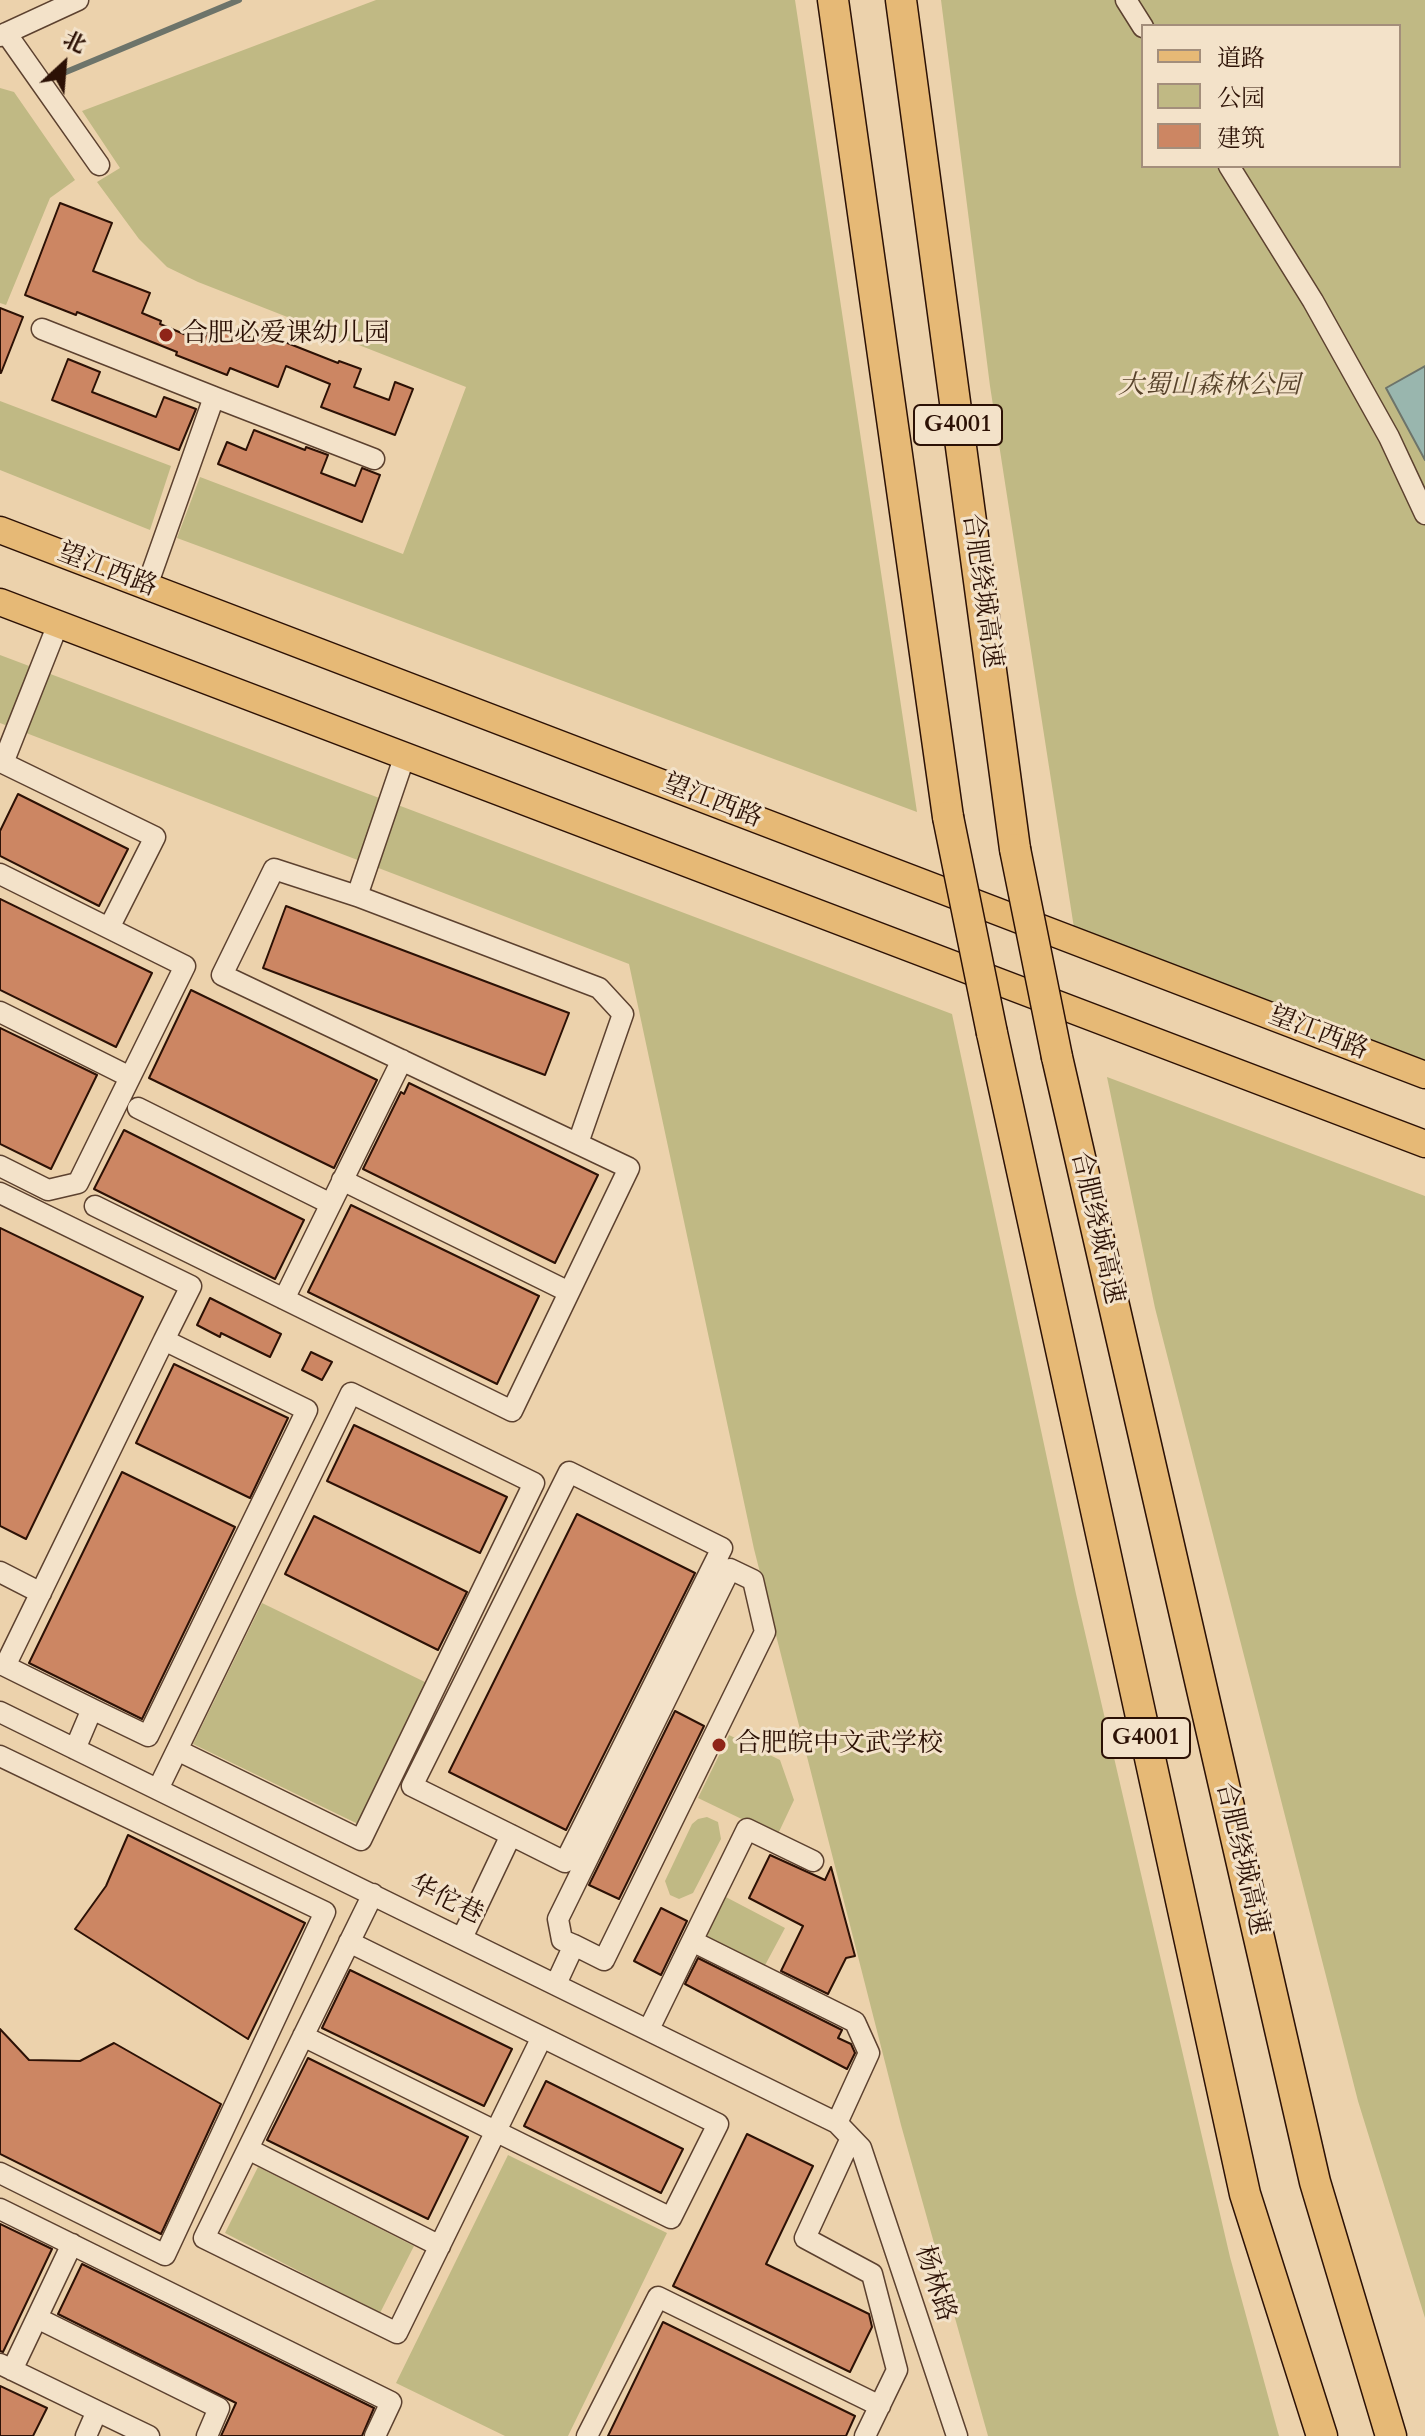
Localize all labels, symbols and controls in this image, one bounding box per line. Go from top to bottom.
north arrow [24,24,104,104]
text: 北 [58,24,91,61]
legend [1141,24,1401,168]
text: 道路 [1217,42,1265,75]
text: 公园 [1217,82,1265,115]
text: 建筑 [1217,122,1265,155]
place label: 合肥必爱课幼儿园 [182,319,390,351]
marker: 合肥必爱课幼儿园 [157,326,175,344]
park label: 大蜀山森林公园 [1118,371,1300,403]
road number: G4001 [914,405,1002,445]
street label: 合肥绕城高速 [955,512,1007,670]
street label: 望江西路 [53,538,161,604]
street label: 望江西路 [658,769,766,835]
street label: 望江西路 [1264,1001,1372,1067]
street label: 合肥绕城高速 [1063,1148,1129,1308]
road number: G4001 [1102,1718,1190,1758]
place label: 合肥皖中文武学校 [735,1729,943,1761]
marker: 合肥皖中文武学校 [710,1736,728,1754]
street label: 合肥绕城高速 [1208,1779,1274,1939]
street label: 华佗巷 [404,1870,488,1932]
street label: 杨林路 [907,2242,961,2326]

